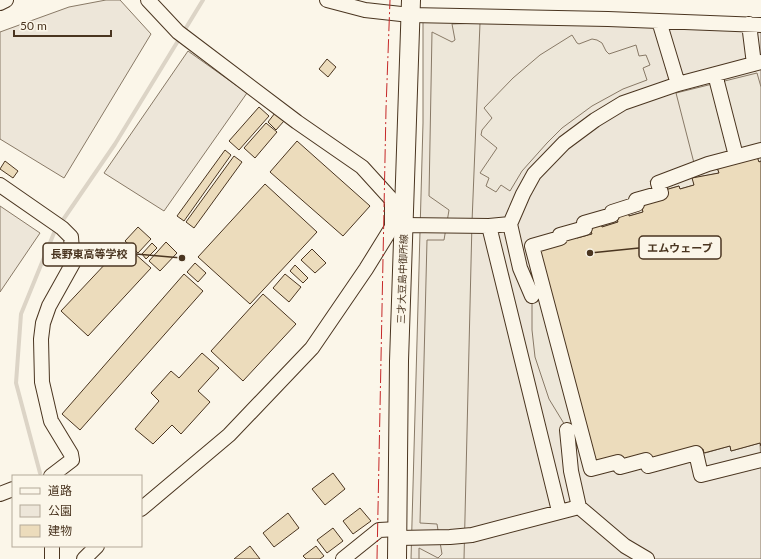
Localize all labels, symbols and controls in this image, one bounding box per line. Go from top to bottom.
scale bar [14,12,111,38]
text: 50 m [20,18,47,33]
street label: 三才大豆島中御所線 [394,234,410,324]
callout: エムウェーブ [639,236,721,259]
text: エムウェーブ [647,241,713,254]
callout: 長野東高等学校 [43,243,136,266]
text: 長野東高等学校 [51,247,128,260]
legend [12,475,142,547]
text: 道路 [48,483,72,498]
text: 公園 [48,503,72,518]
text: 建物 [48,523,72,538]

